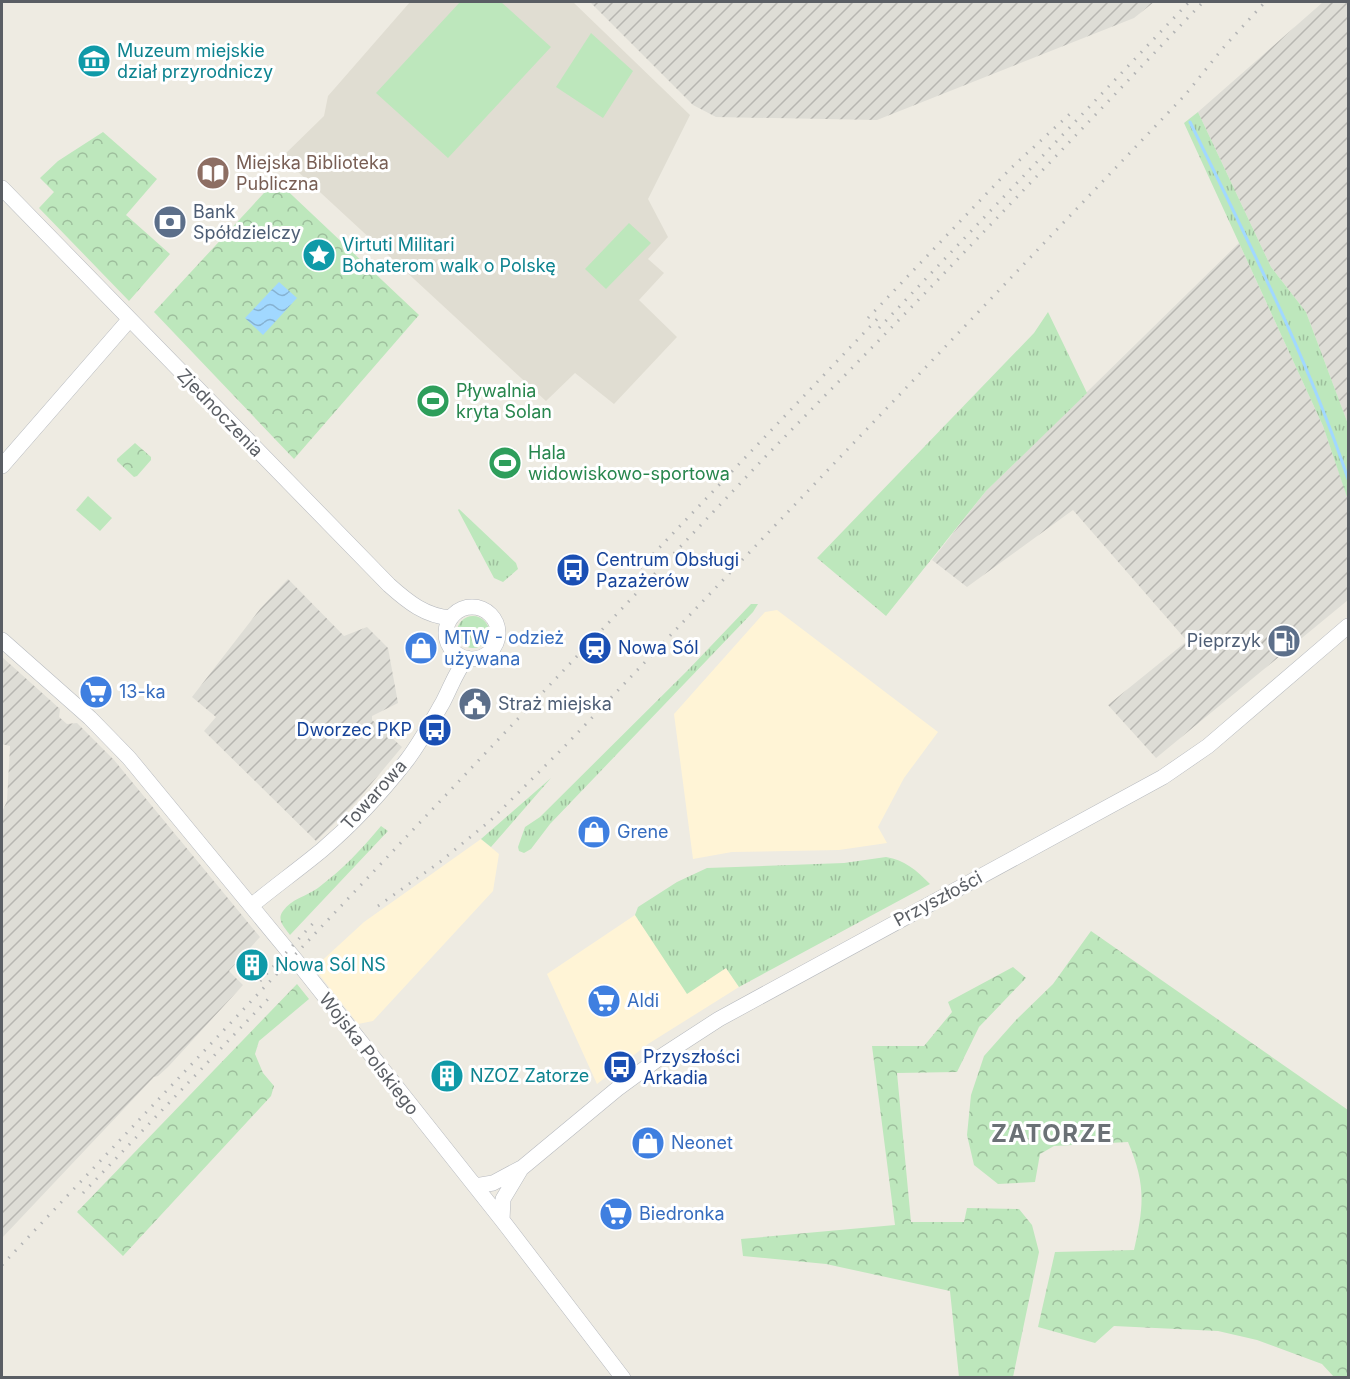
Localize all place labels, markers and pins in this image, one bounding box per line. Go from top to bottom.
place label: Muzeum miejskie dział przyrodniczy [117,40,273,82]
museum icon: Muzeum miejskie dział przyrodniczy [76,43,112,79]
place label: Miejska Biblioteka Publiczna [236,152,389,194]
library icon: Miejska Biblioteka Publiczna [195,155,231,191]
place label: Bank Spółdzielczy [193,201,301,243]
bank icon: Bank Spółdzielczy [152,204,188,240]
place label: Virtuti Militari Bohaterom walk o Polskę [342,234,556,276]
place icon: Virtuti Militari Bohaterom walk o Polskę [301,237,337,273]
place label: Pływalnia kryta Solan [456,380,552,422]
sports icon: Pływalnia kryta Solan [415,383,451,419]
place label: Hala widowiskowo-sportowa [528,442,730,484]
sports icon: Hala widowiskowo-sportowa [487,445,523,481]
place label: Centrum Obsługi Pazażerów [596,549,739,591]
bus stop icon: Centrum Obsługi Pazażerów [555,552,591,588]
fuel station icon: Pieprzyk [1266,623,1302,659]
place label: MTW - odzież używana [444,627,564,669]
shop icon: MTW - odzież używana [403,630,439,666]
station icon: Nowa Sól [577,630,613,666]
place label: Pieprzyk [1187,630,1261,651]
place label: Nowa Sól [618,637,699,658]
supermarket icon: 13-ka [78,674,114,710]
place label: 13-ka [119,681,166,702]
public building icon: Straż miejska [457,686,493,722]
place label: Straż miejska [498,693,612,714]
bus stop icon: Dworzec PKP [417,712,453,748]
place label: Dworzec PKP [296,719,412,740]
shop icon: Grene [576,814,612,850]
place label: Grene [617,821,669,842]
building icon: Nowa Sól NS [234,947,270,983]
place label: Nowa Sól NS [275,954,386,975]
supermarket icon: Aldi [586,983,622,1019]
place label: Aldi [627,990,659,1011]
place label: Przyszłości Arkadia [643,1046,740,1088]
bus stop icon: Przyszłości Arkadia [602,1049,638,1085]
building icon: NZOZ Zatorze [429,1058,465,1094]
place label: NZOZ Zatorze [470,1065,589,1086]
shop icon: Neonet [630,1125,666,1161]
place label: Neonet [671,1132,733,1153]
supermarket icon: Biedronka [598,1196,634,1232]
place label: Biedronka [639,1203,725,1224]

